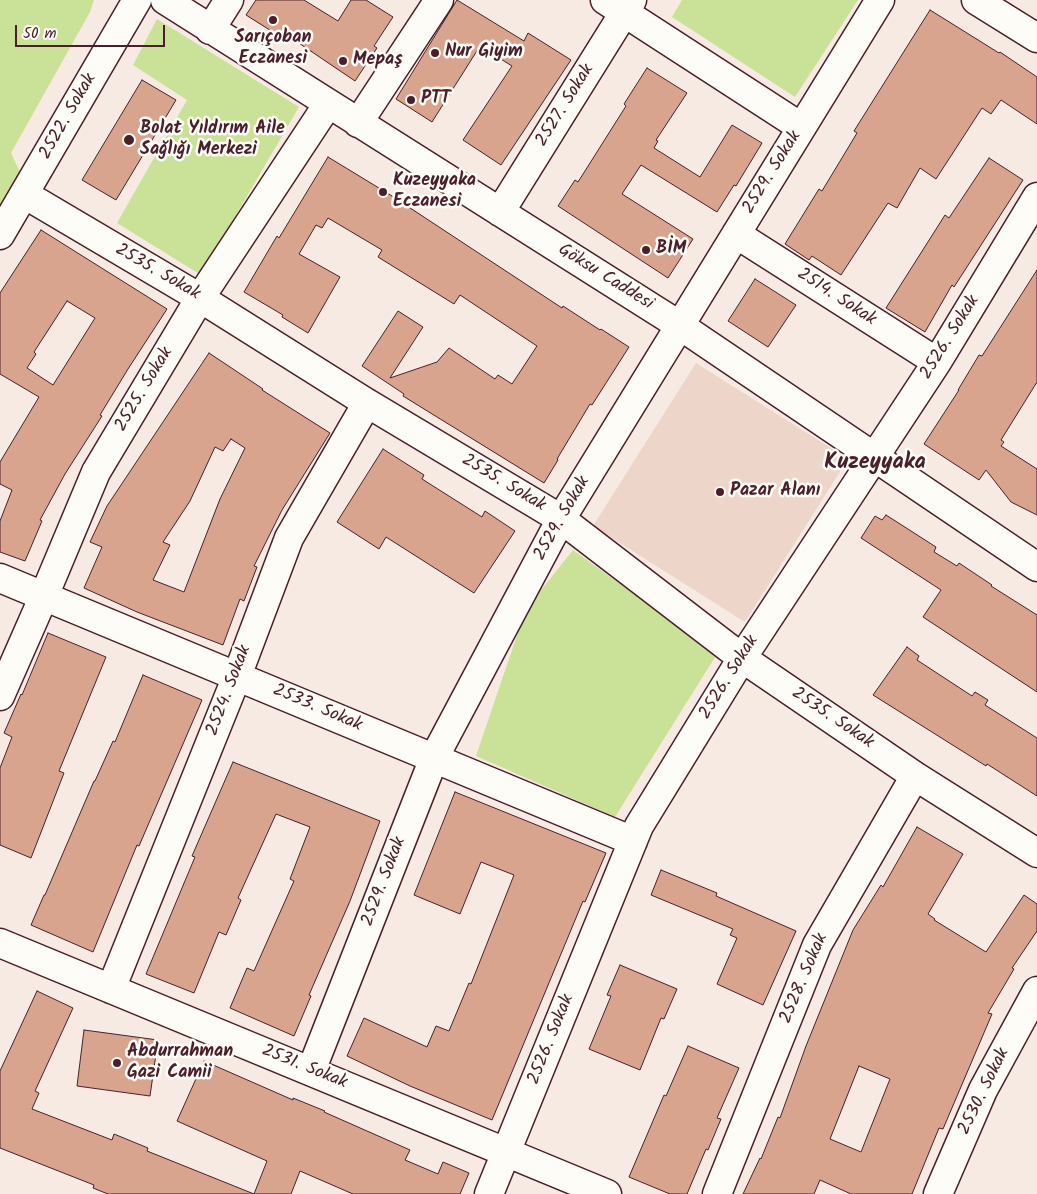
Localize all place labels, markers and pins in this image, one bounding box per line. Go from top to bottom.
marker: Sarıçoban Eczanesi [267,14,279,26]
place label: Sarıçoban Eczanesi [235,28,311,70]
place label: Nur Giyim [445,42,523,64]
marker: Nur Giyim [429,47,441,59]
place label: Mepaş [353,50,403,72]
marker: Mepaş [337,55,349,67]
place label: PTT [421,89,450,111]
marker: PTT [405,94,417,106]
place label: Bolat Yıldırım Aile Sağlığı Merkezi [140,119,285,162]
marker: Bolat Yıldırım Aile Sağlığı Merkezi [122,133,136,147]
place label: Kuzeyyaka Eczanesi [393,171,476,213]
marker: Kuzeyyaka Eczanesi [377,186,389,198]
place label: BİM [656,239,686,261]
marker: BİM [640,244,652,256]
place label: Pazar Alanı [730,481,820,503]
marker: Pazar Alanı [714,486,726,498]
place label: Abdurrahman Gazi Camii [127,1042,233,1084]
marker: Abdurrahman Gazi Camii [111,1057,123,1069]

